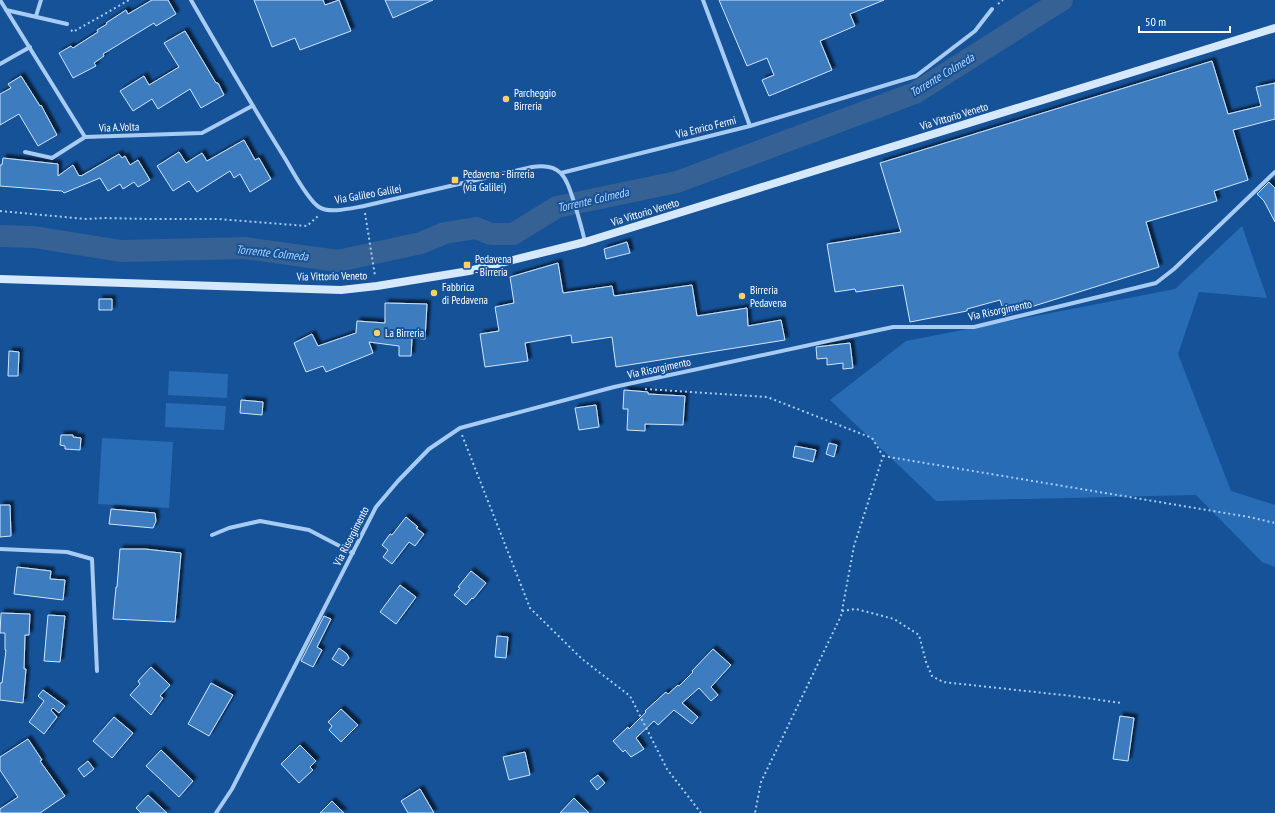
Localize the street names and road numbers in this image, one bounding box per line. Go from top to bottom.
street label: Via Vittorio Veneto [917,99,990,133]
street label: Via Enrico Fermi [673,113,738,141]
street label: Via A.Volta [98,119,139,135]
street label: Via Galileo Galilei [333,181,402,207]
street label: Via Vittorio Veneto [608,195,681,229]
street label: Via Vittorio Veneto [296,268,368,284]
street label: Via Risorgimento [966,296,1033,324]
street label: Via Risorgimento [625,354,692,382]
street label: Via Risorgimento [330,504,372,569]

